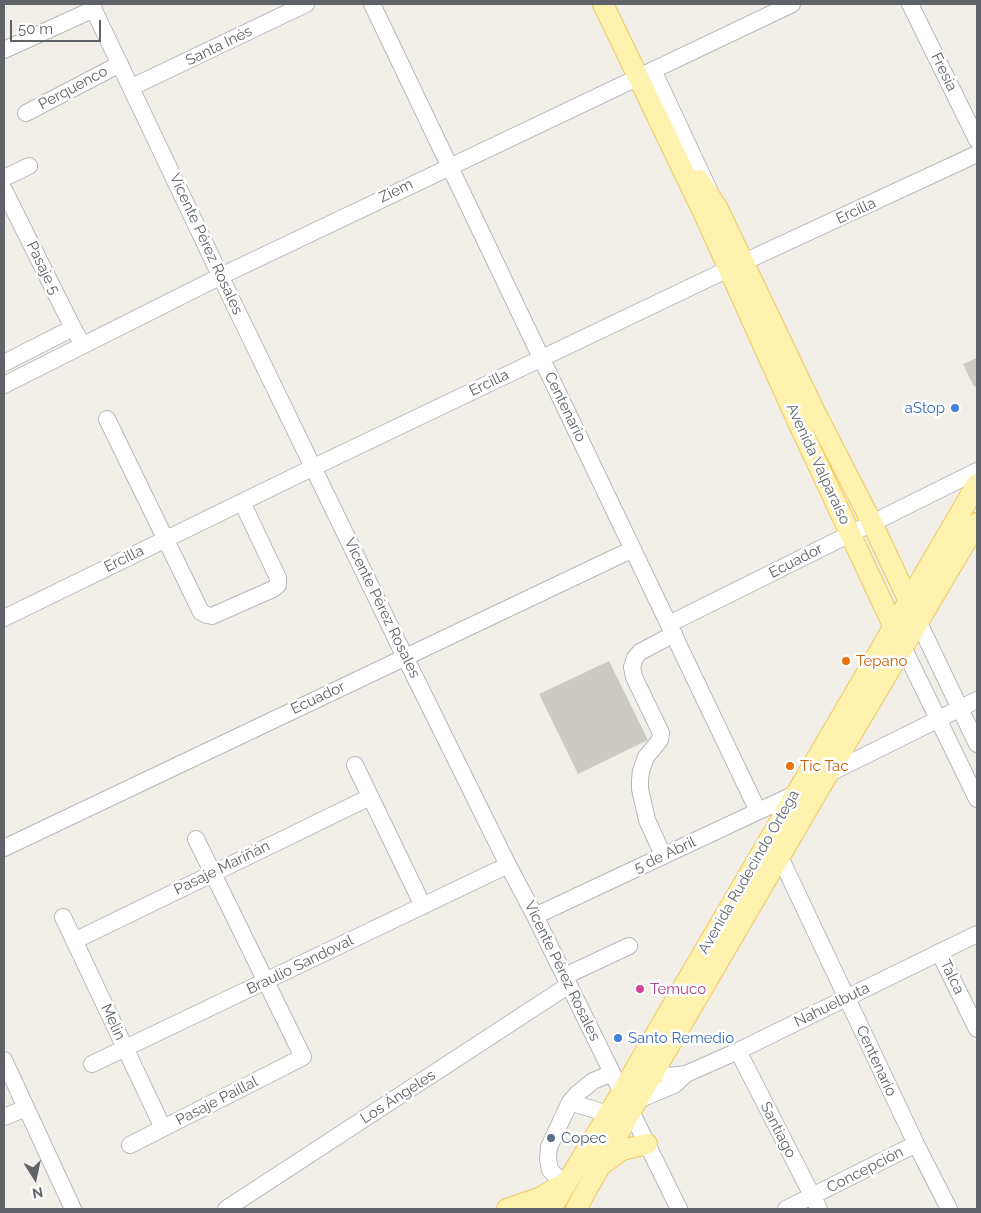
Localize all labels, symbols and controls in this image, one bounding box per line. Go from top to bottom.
scale bar [12,10,104,42]
text: 50 m [18,20,53,38]
street label: Santa Inés [183,22,255,70]
street label: Fresia [927,50,961,94]
street label: Perquenco [35,62,111,114]
street label: Vicente Pérez Rosales [165,171,247,317]
street label: Ziem [376,175,416,207]
street label: Ercilla [833,194,879,228]
street label: Pasaje 5 [22,238,64,298]
street label: Ercilla [466,366,512,400]
street label: Centenario [540,369,590,445]
place label: aStop [905,399,945,417]
street label: Avenida Valparaíso [782,401,854,527]
marker: aStop [949,402,961,414]
street label: Vicente Pérez Rosales [340,535,424,681]
street label: Ecuador [766,540,826,582]
street label: Ercilla [101,542,147,576]
place label: Tepano [856,652,907,670]
marker: Tepano [840,655,852,667]
street label: Ecuador [288,678,348,718]
place label: Tic Tac [800,757,848,775]
marker: Tic Tac [784,760,796,772]
street label: Avenida Rudecindo Ortega [695,787,803,957]
street label: 5 de Abril [631,833,699,877]
street label: Pasaje Mariñán [171,837,273,899]
street label: Vicente Pérez Rosales [520,898,604,1044]
street label: Braulio Sandoval [244,931,356,999]
street label: Talca [936,957,968,997]
street label: Nahuelbuta [791,979,873,1031]
place label: Temuco [650,980,706,998]
marker: Temuco [634,983,646,995]
street label: Melin [97,1001,129,1043]
street label: Centenario [852,1023,900,1099]
place label: Santo Remedio [628,1029,734,1047]
marker: Santo Remedio [612,1032,624,1044]
street label: Los Ángeles [357,1066,439,1128]
street label: Pasaje Paillal [173,1073,261,1129]
street label: Santiago [756,1099,800,1161]
place label: Copec [561,1129,607,1147]
marker: Copec [545,1132,557,1144]
street label: Concepción [824,1143,906,1197]
north arrow [10,1153,60,1203]
text: N [31,1184,44,1202]

